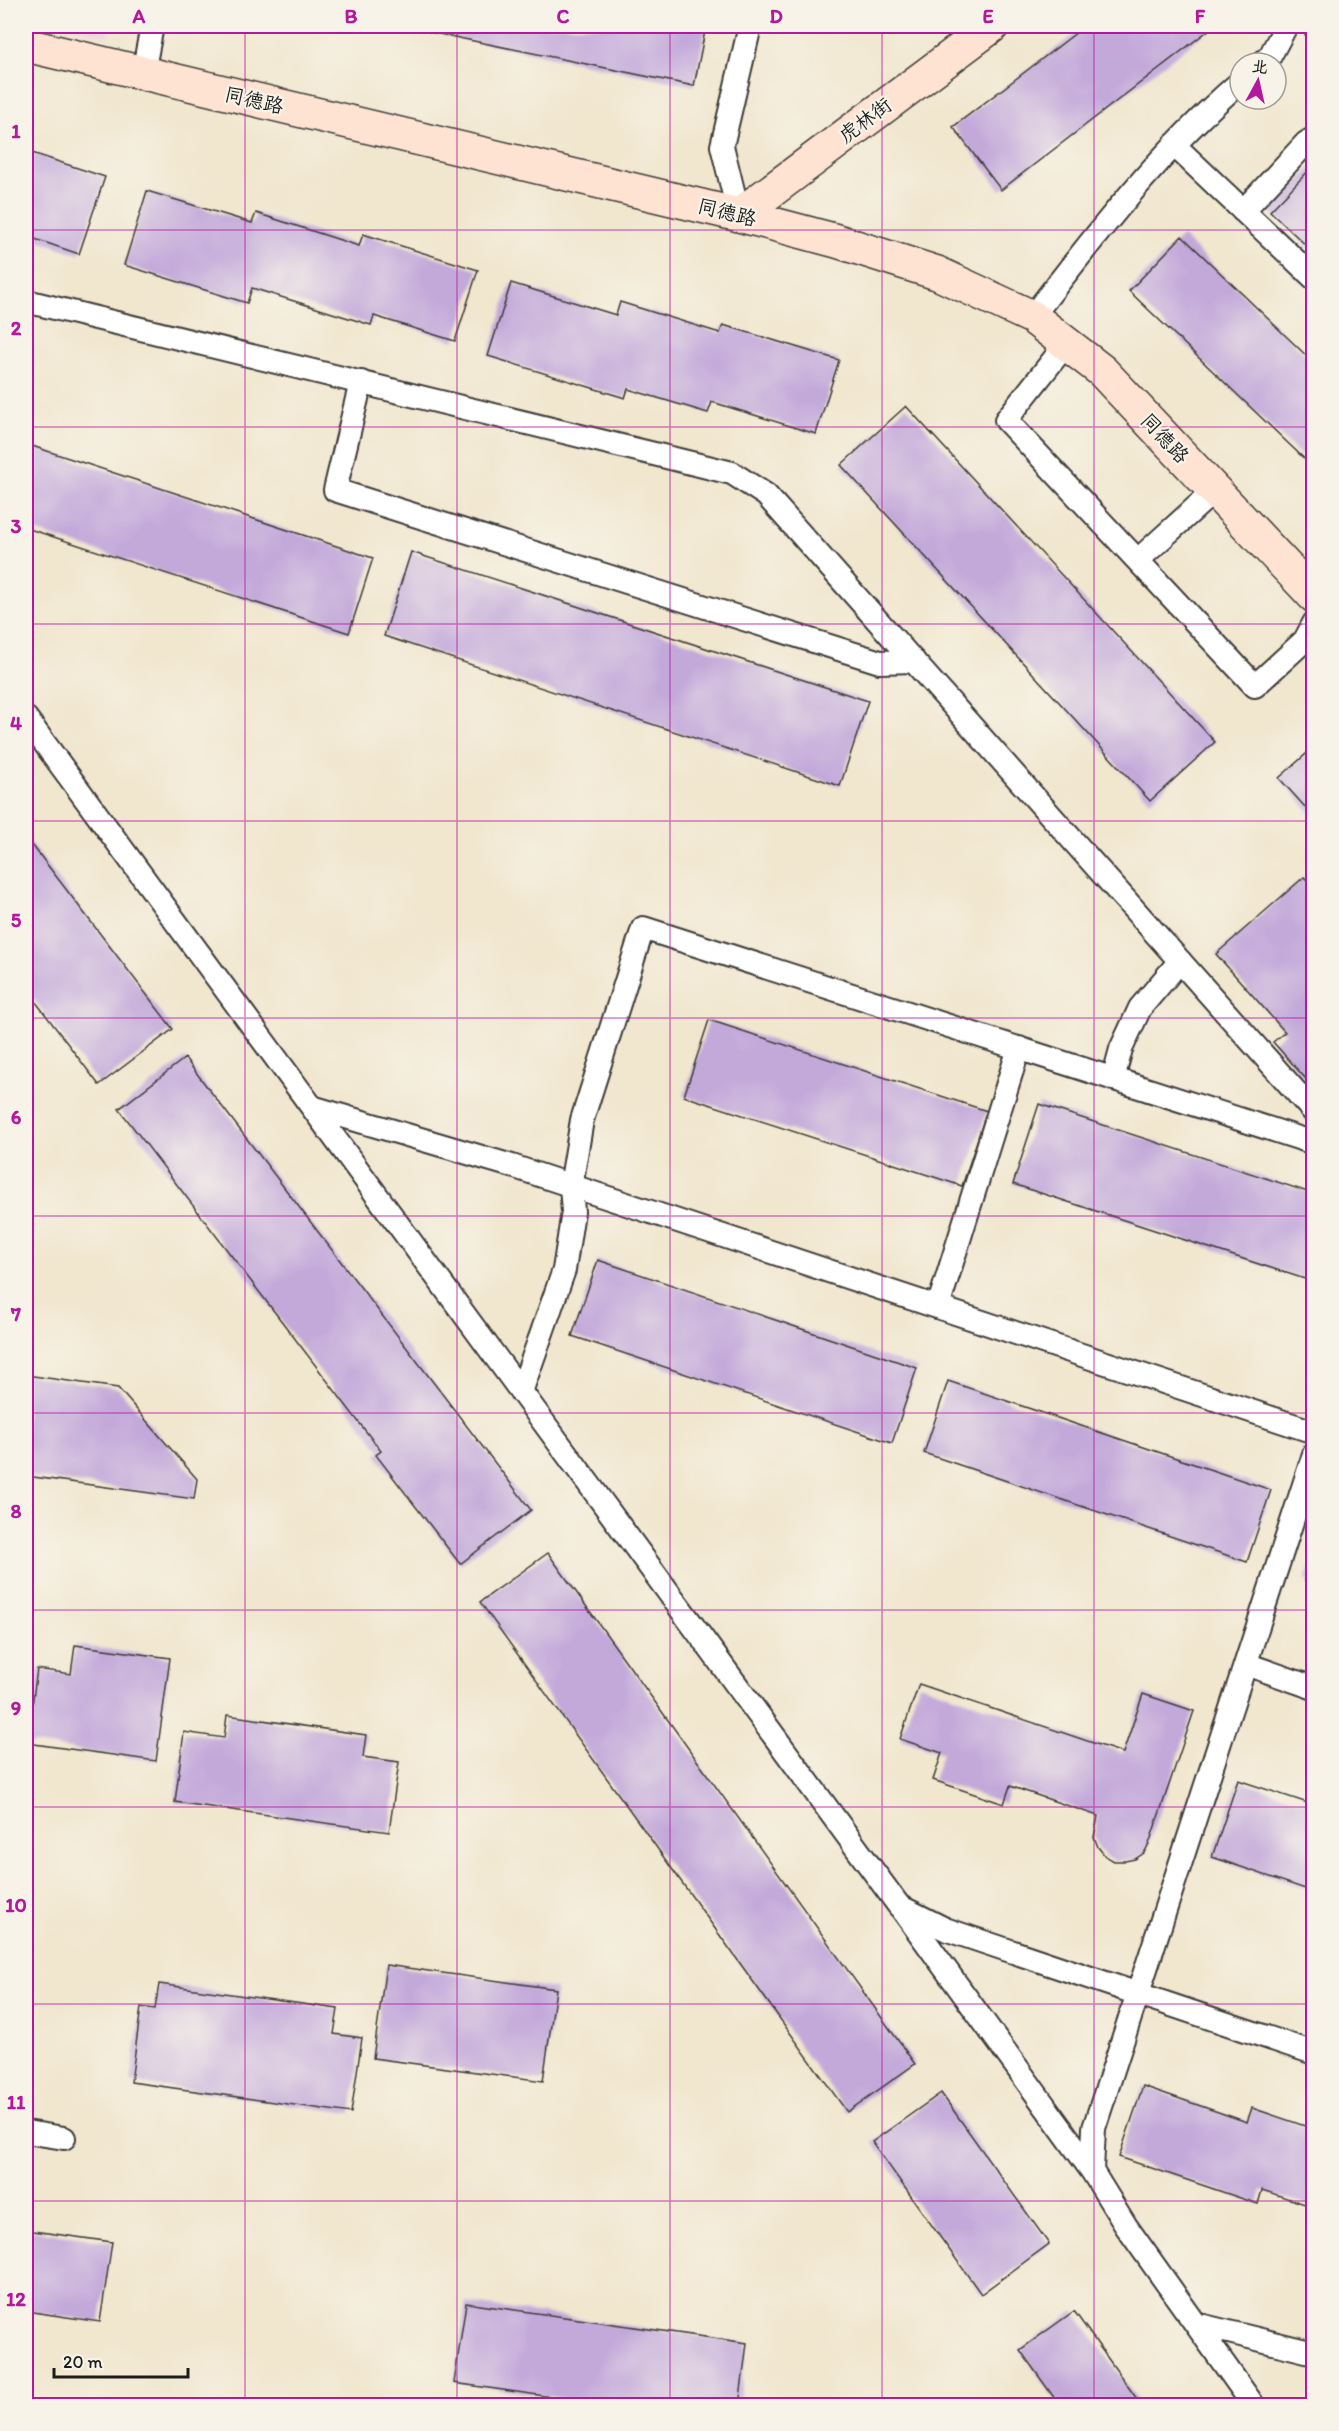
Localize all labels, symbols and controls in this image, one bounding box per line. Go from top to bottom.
text: A [132,4,146,28]
text: B [345,4,358,28]
text: C [557,4,570,28]
text: D [769,4,783,28]
text: E [982,4,994,28]
text: F [1195,4,1206,28]
north arrow [1228,51,1288,111]
text: 北 [1251,56,1269,77]
street label: 同德路 [222,82,287,119]
street label: 虎林街 [834,92,896,148]
text: 1 [11,119,21,143]
street label: 同德路 [695,193,760,231]
text: 2 [11,316,22,340]
street label: 同德路 [1136,408,1195,469]
text: 3 [11,514,22,538]
text: 4 [10,711,22,735]
text: 5 [11,908,22,932]
text: 6 [11,1105,22,1129]
text: 7 [10,1302,21,1326]
text: 8 [11,1499,22,1523]
text: 9 [11,1696,21,1720]
text: 10 [5,1893,27,1917]
text: 11 [7,2090,26,2114]
text: 12 [6,2287,26,2311]
scale bar [54,2341,188,2379]
text: 20 m [63,2351,103,2373]

